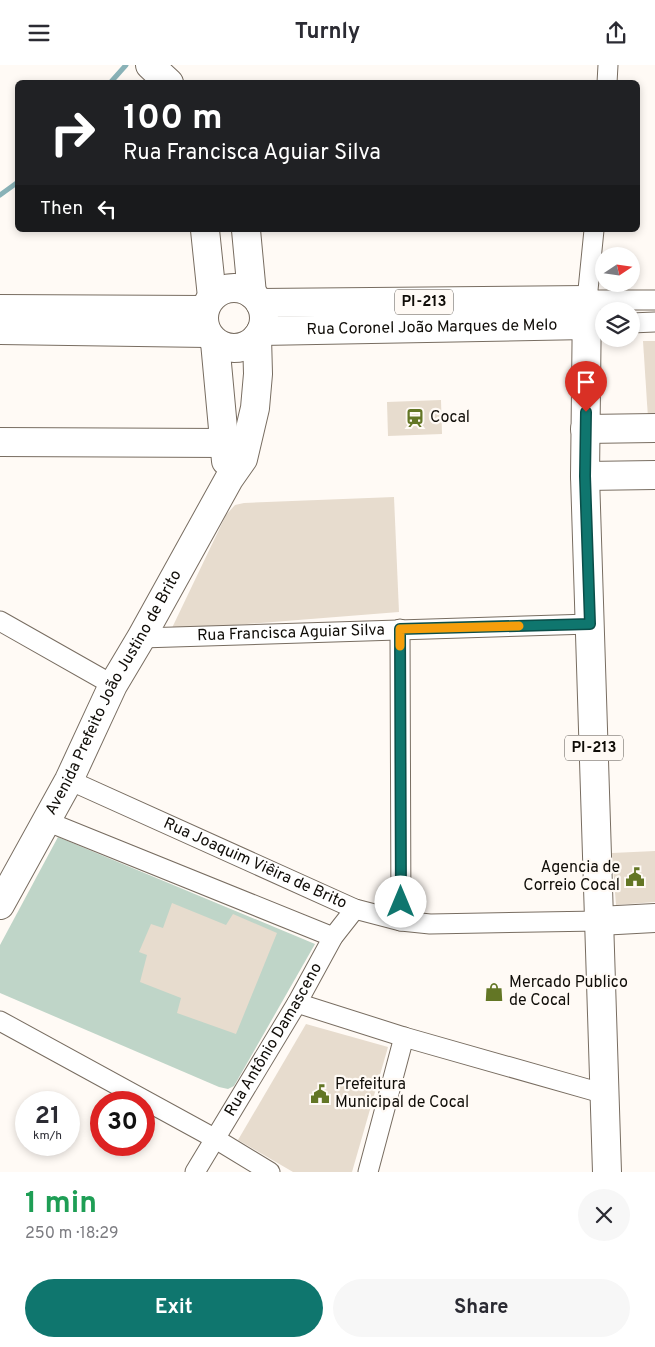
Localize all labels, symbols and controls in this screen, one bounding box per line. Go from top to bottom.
icon: menu [25,19,53,47]
text: Turnly [295,19,360,46]
icon: share [602,19,630,47]
text: 100 m [123,97,223,141]
icon: right [40,100,105,165]
text: Rua Francisca Aguiar Silva [123,140,381,167]
icon: left [93,195,121,223]
text: Then [40,197,83,221]
north arrow [595,247,640,293]
map controls [595,247,640,347]
road number: PI-213 [395,289,453,315]
button: layers [595,302,640,347]
street label: Rua Coronel João Marques de Melo [306,316,558,340]
pin [565,361,607,412]
icon: arrive [572,368,600,396]
station icon: Cocal [404,407,426,429]
place label: Cocal [430,408,470,428]
street label: Avenida Prefeito João Justino de Brito [41,567,187,819]
street label: Rua Francisca Aguiar Silva [197,620,385,646]
road number: PI-213 [565,735,623,761]
street label: Rua Joaquim Viêira de Brito [160,814,350,914]
place label: Agencia de Correio Cocal [523,858,620,896]
public building icon: Agencia de Correio Cocal [624,866,646,888]
position arrow [374,875,426,927]
street label: Rua Antônio Damasceno [221,959,327,1120]
place label: Mercado Publico de Cocal [509,973,628,1011]
shop icon: Mercado Publico de Cocal [483,981,505,1003]
place label: Prefeitura Municipal de Cocal [335,1075,469,1113]
public building icon: Prefeitura Municipal de Cocal [309,1083,331,1105]
speed limit sign: 30 [90,1091,155,1156]
text: 21 [35,1101,60,1133]
text: km/h [33,1128,62,1144]
text: 1 min [25,1186,97,1223]
button: close [578,1189,630,1241]
text: 250 m · 18:29 [25,1224,119,1244]
button: Exit [25,1279,323,1337]
button: Share [333,1279,630,1337]

